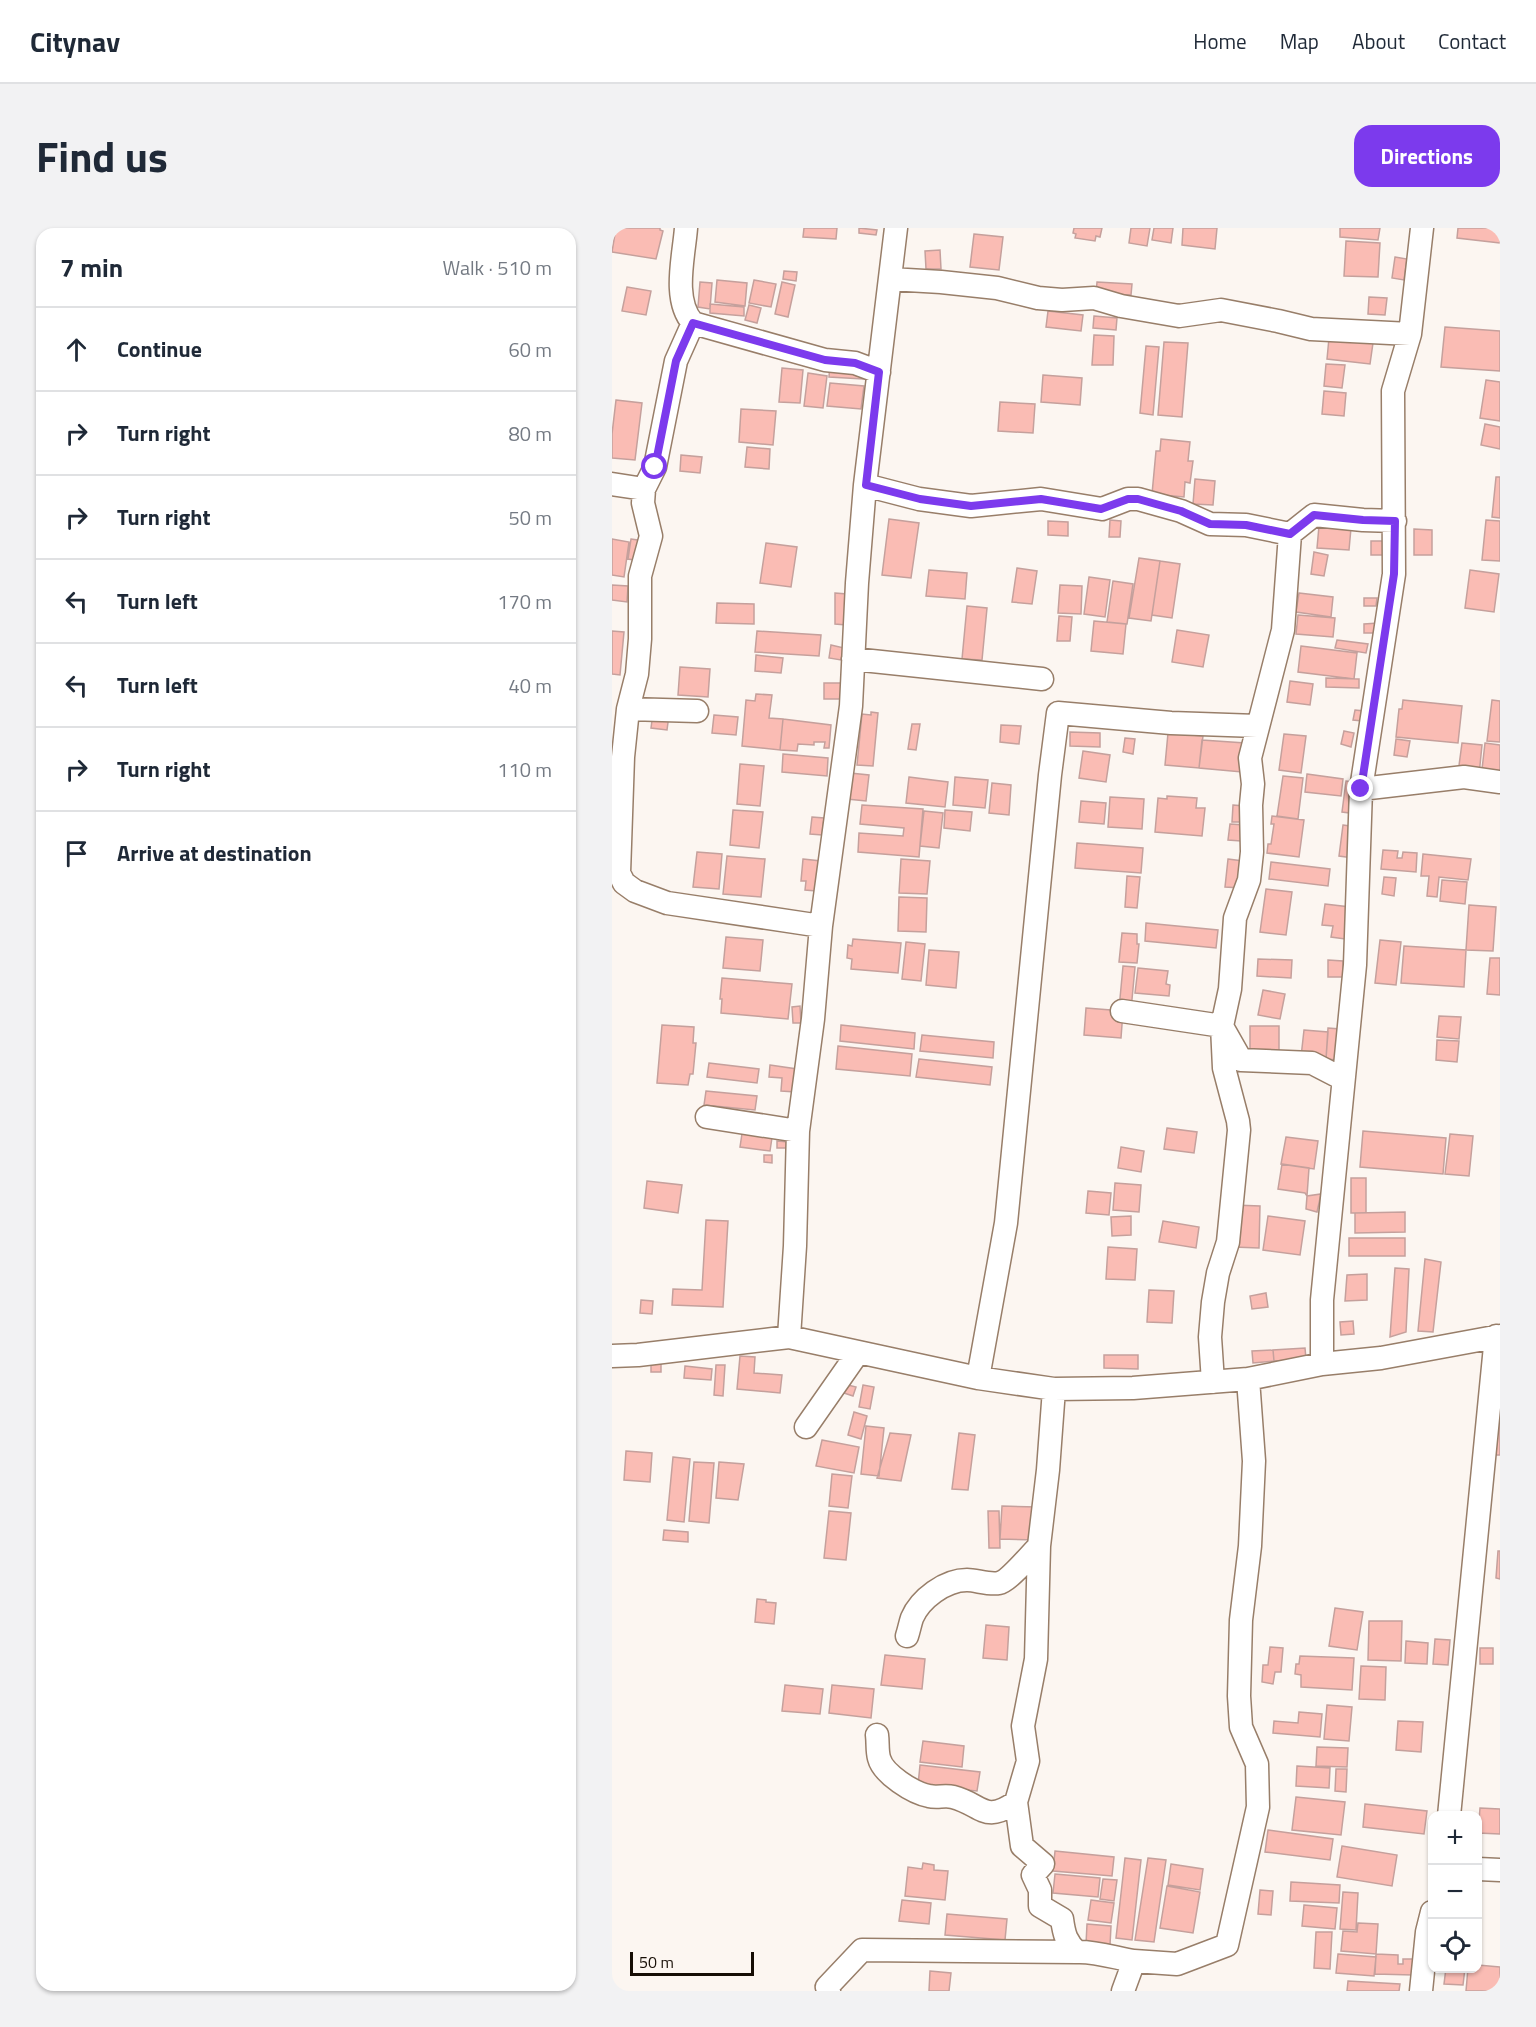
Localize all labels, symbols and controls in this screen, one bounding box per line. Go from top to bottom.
text: Citynav [30,20,120,63]
text: Home [1193,25,1247,57]
text: Map [1280,25,1319,57]
text: About [1352,25,1405,57]
text: Contact [1438,25,1506,57]
text: Find us [36,124,168,188]
button: Directions [1354,125,1500,187]
text: 7 min [60,248,123,287]
text: Walk · 510 m [443,252,552,283]
text: Continue [117,332,202,366]
icon: ahead [60,333,93,366]
text: 60 m [508,334,552,365]
text: Turn right [117,416,211,450]
icon: right [60,417,93,450]
text: 80 m [508,418,552,449]
route start [641,453,667,479]
text: Turn right [117,500,211,534]
icon: right [60,501,93,534]
text: 50 m [508,502,552,533]
text: Turn left [117,584,198,618]
icon: left [60,585,93,618]
text: 170 m [497,586,552,617]
text: Turn left [117,668,198,702]
icon: left [60,669,93,702]
text: 40 m [508,670,552,701]
text: Turn right [117,752,211,786]
icon: right [60,753,93,786]
text: 110 m [497,754,552,785]
route end [1347,775,1373,801]
text: Arrive at destination [117,836,312,870]
icon: arrive [60,837,93,870]
map controls [1428,1811,1482,1973]
button: + [1428,1811,1482,1865]
button: − [1428,1865,1482,1919]
button: locate [1428,1919,1482,1973]
scale bar [630,1949,754,1976]
text: 50 m [639,1950,674,1974]

